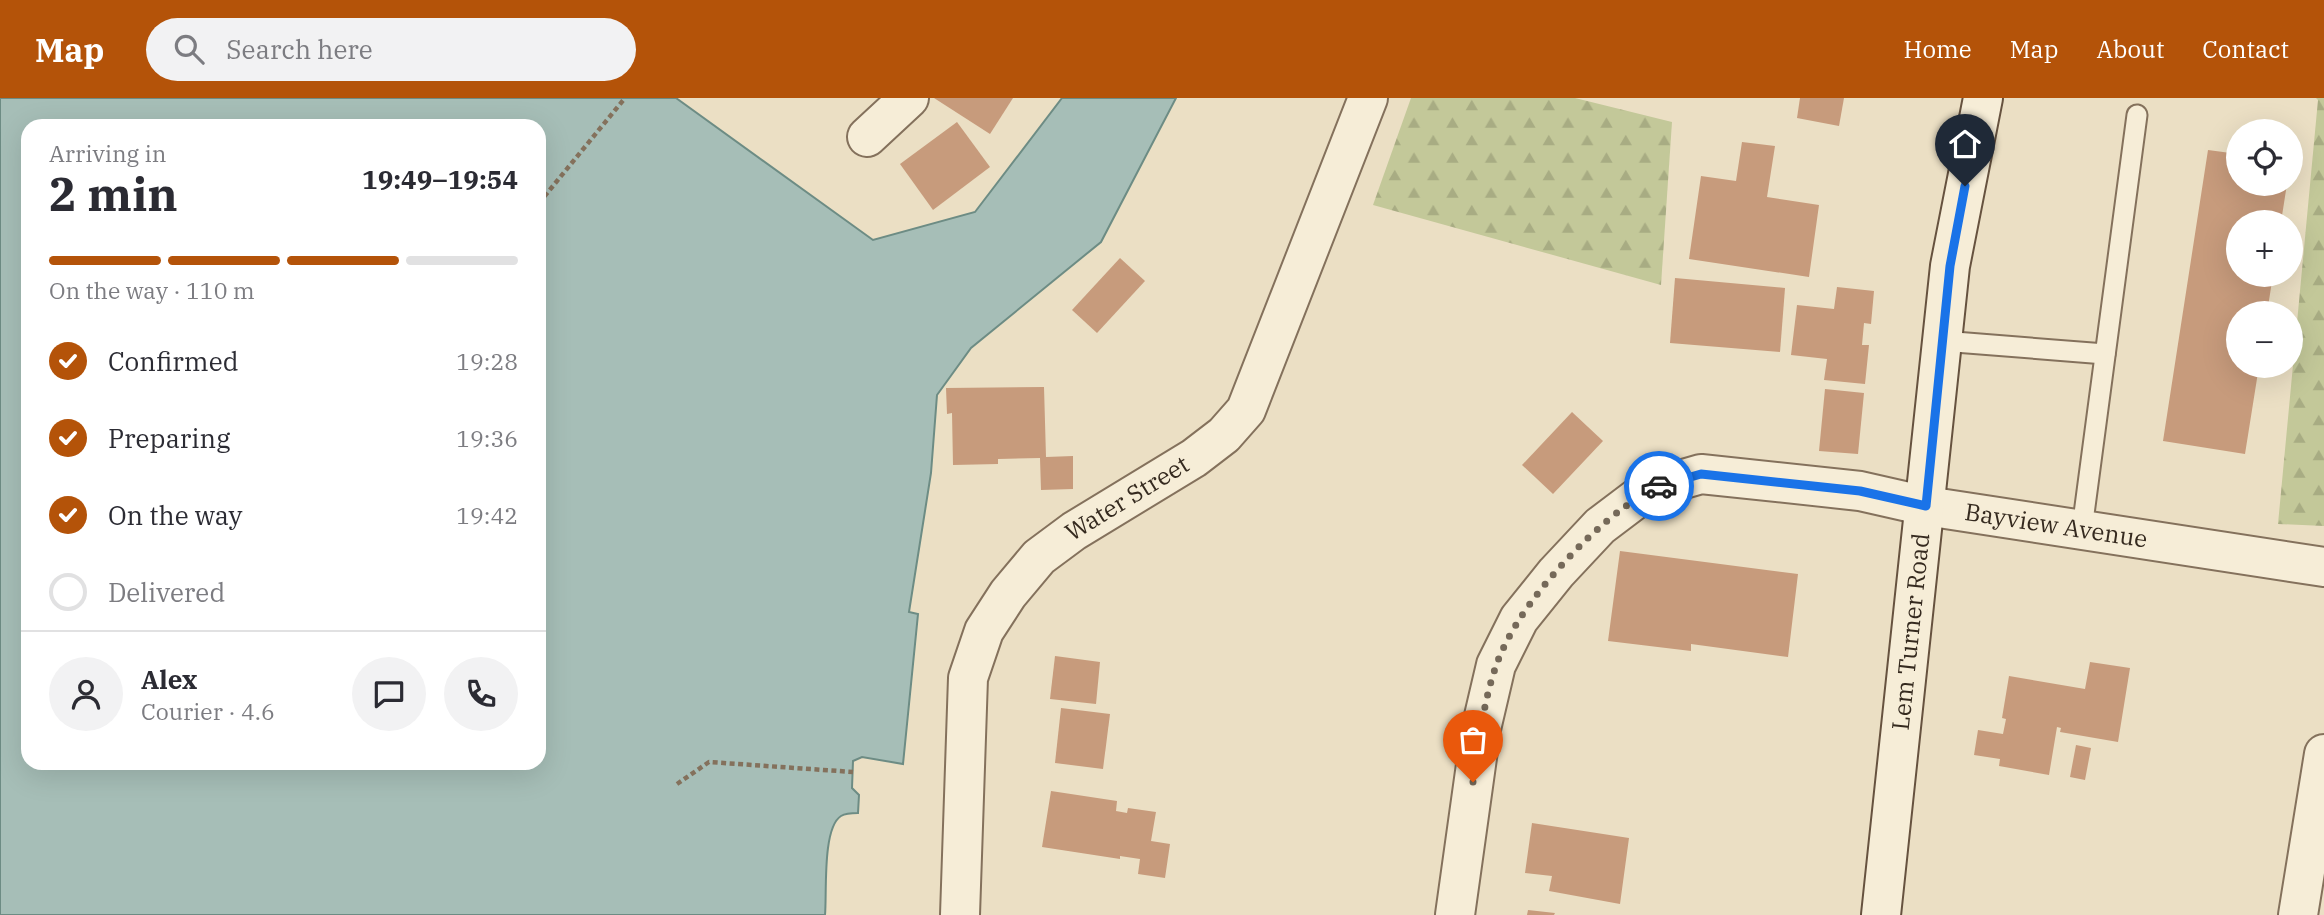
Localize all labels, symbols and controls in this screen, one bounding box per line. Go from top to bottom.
search box [146,18,636,81]
text: Map [35,28,104,71]
icon: search [170,30,208,68]
text: Search here [226,32,373,66]
text: Home [1904,33,1972,65]
text: Map [2010,33,2058,65]
text: About [2096,33,2164,65]
text: Contact [2202,33,2289,65]
pin [1935,114,1995,186]
map controls [2226,119,2303,378]
button: locate [2226,119,2303,196]
icon: home [1946,125,1984,163]
text: Arriving in [49,138,166,168]
text: 19:49–19:54 [362,162,518,196]
text: 2 min [49,164,178,224]
button: + [2226,210,2303,287]
text: On the way · 110 m [49,275,255,305]
button: − [2226,301,2303,378]
icon: check [49,342,87,380]
text: Confirmed [108,344,239,378]
text: 19:28 [456,346,518,376]
icon: check [49,419,87,457]
text: Preparing [108,421,230,455]
text: 19:36 [456,423,518,453]
street label: Water Street [1059,448,1195,548]
courier [1624,451,1694,521]
icon: car [1640,467,1678,505]
street label: Bayview Avenue [1963,495,2150,555]
icon: check [49,496,87,534]
text: On the way [108,498,242,532]
text: 19:42 [456,500,518,530]
street label: Lem Turner Road [1884,531,1937,732]
text: Delivered [108,575,225,609]
button: person [49,657,123,731]
button: chat [352,657,426,731]
button: phone [444,657,518,731]
text: Alex [141,662,197,696]
text: Courier · 4.6 [141,696,275,726]
pin [1443,710,1503,782]
icon: bag [1454,721,1492,759]

